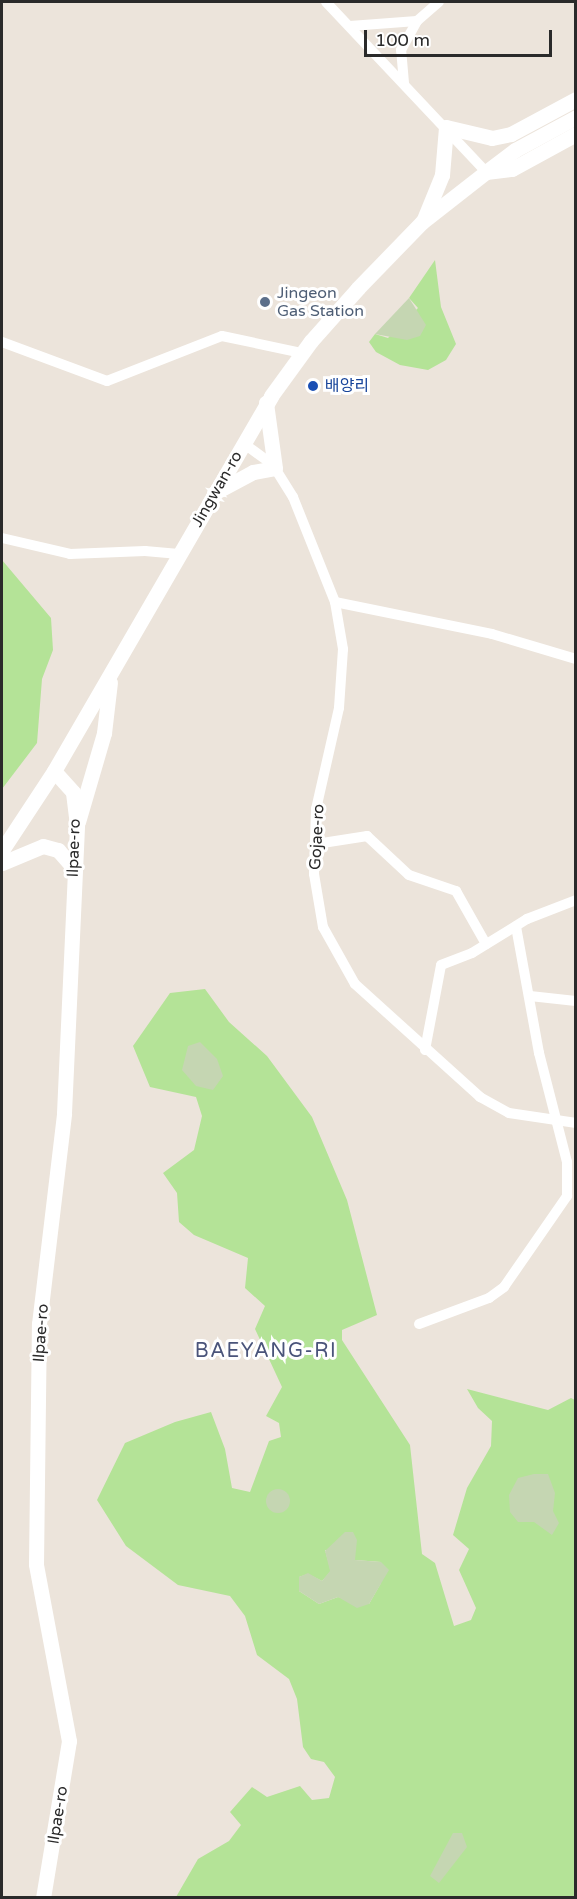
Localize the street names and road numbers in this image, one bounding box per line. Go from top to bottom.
street label: Jingwan-ro [188,448,246,530]
street label: Gojae-ro [306,803,328,871]
street label: Ilpae-ro [63,818,85,878]
street label: Ilpae-ro [29,1303,53,1363]
street label: Ilpae-ro [44,1785,72,1845]

